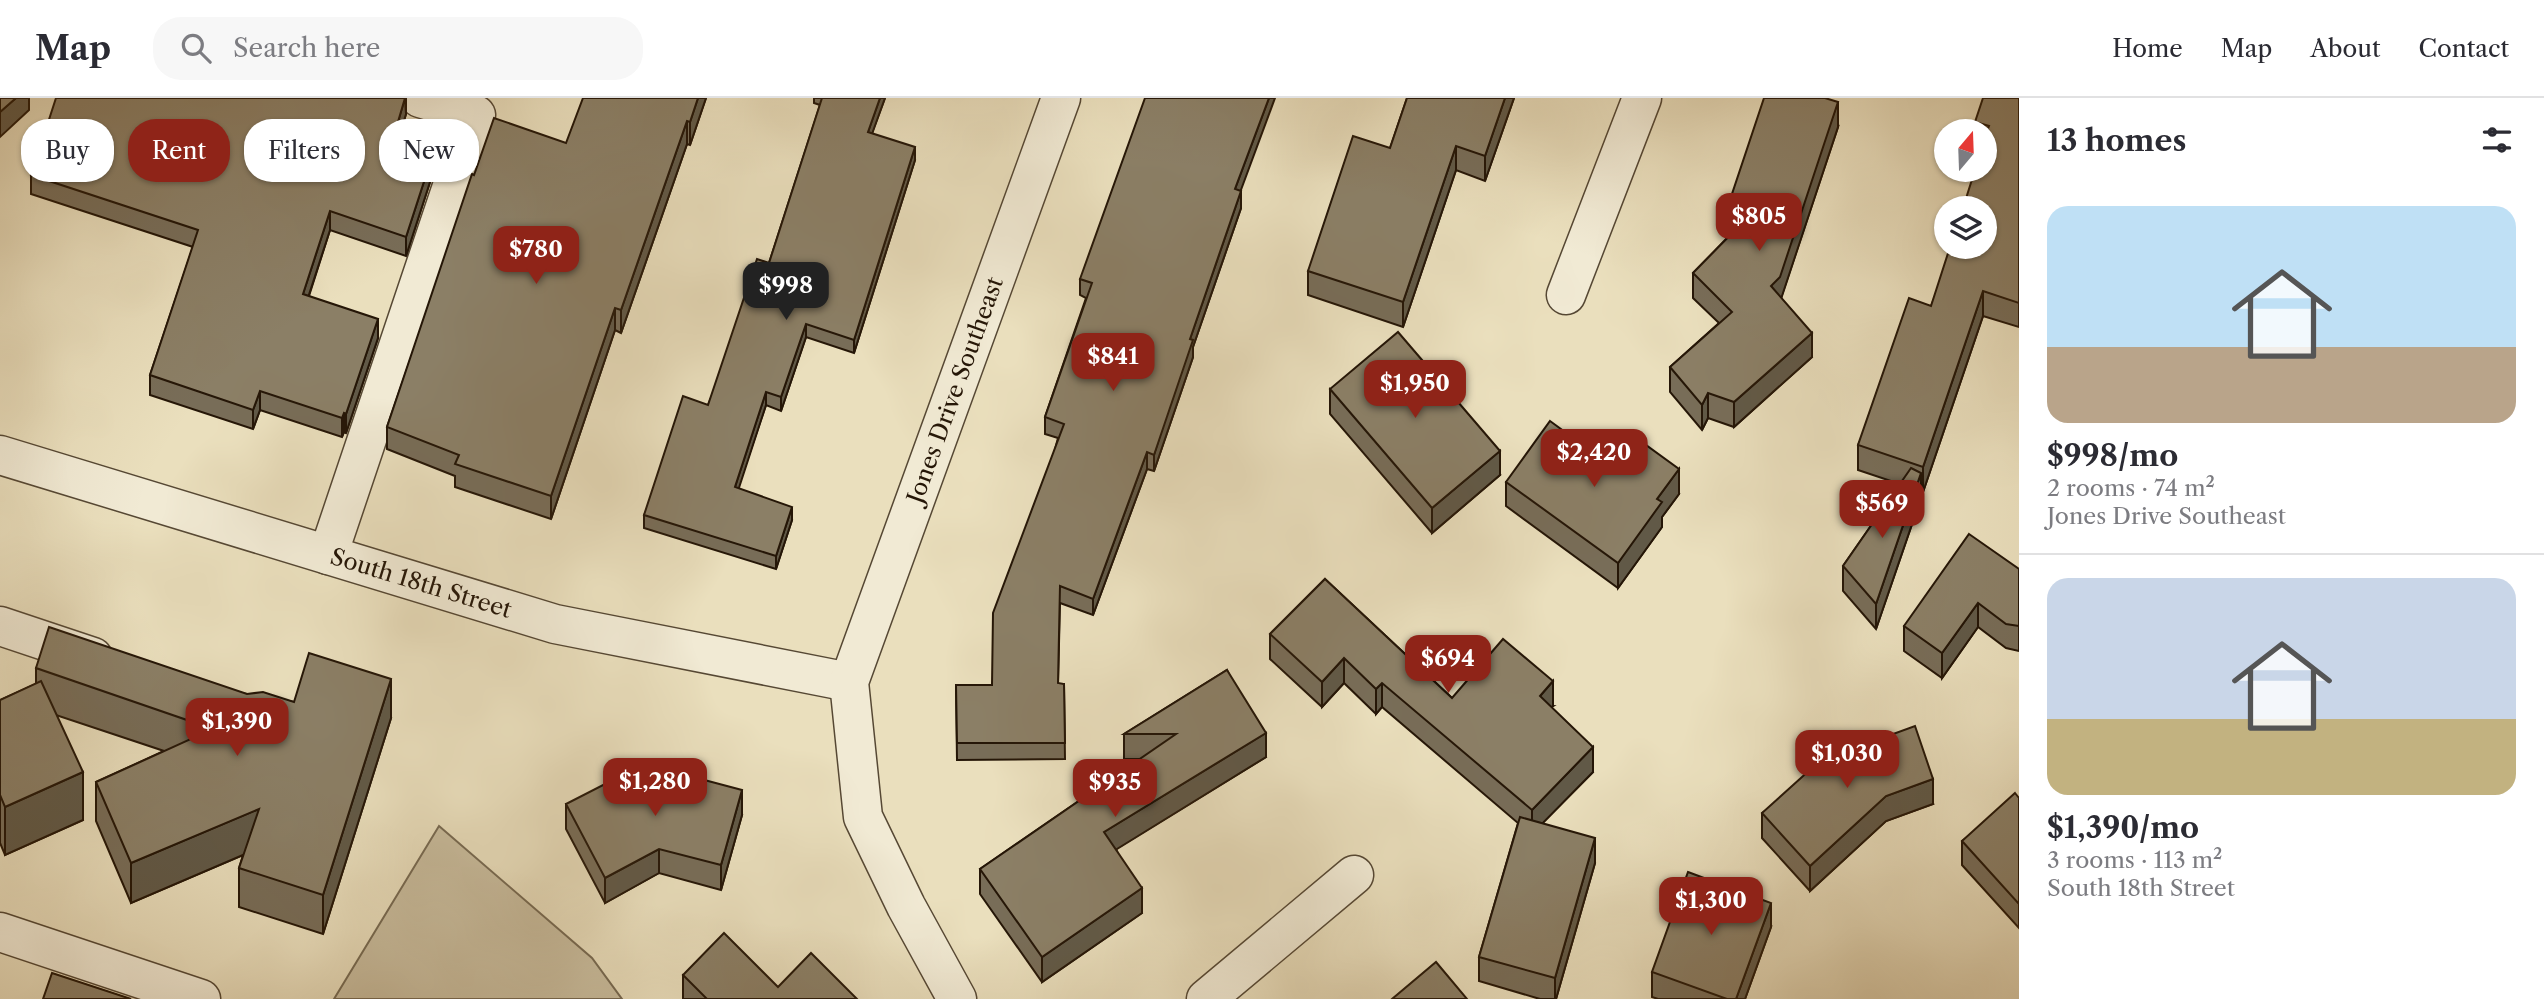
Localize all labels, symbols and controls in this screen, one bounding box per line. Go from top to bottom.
search box [153,17,643,80]
text: Map [35,28,111,69]
icon: search [177,29,215,67]
text: Search here [233,32,380,64]
text: Home [2112,34,2183,63]
text: Map [2221,34,2272,63]
text: About [2310,34,2381,63]
text: Contact [2419,34,2509,63]
chip: Buy [21,119,114,182]
chip: Rent [128,119,230,182]
chip: Filters [244,119,365,182]
chip: New [379,119,479,182]
north arrow [1934,119,1997,182]
map controls [1934,119,1997,259]
icon: filters [2478,121,2516,159]
text: 13 homes [2047,122,2186,159]
pin: $805 [1718,194,1800,253]
button: layers [1934,196,1997,259]
text: $805 [1732,202,1786,230]
pin: $780 [495,226,577,286]
text: $780 [509,235,563,263]
icon: home [2219,251,2345,377]
pin: $998 [745,262,827,322]
text: $998 [759,271,813,299]
street label: Jones Drive Southeast [900,273,1009,510]
pin: $841 [1072,334,1154,393]
text: $841 [1088,342,1139,370]
pin: $1,950 [1358,360,1472,420]
text: $1,950 [1380,369,1450,397]
pin: $2,420 [1537,430,1651,489]
text: $998/mo [2047,437,2178,474]
text: $2,420 [1557,438,1631,466]
text: 2 rooms · 74 m² [2047,474,2215,502]
pin: $569 [1841,480,1923,540]
text: $569 [1855,489,1909,517]
text: Jones Drive Southeast [2047,502,2286,530]
street label: South 18th Street [327,542,515,624]
icon: home [2219,623,2345,749]
pin: $694 [1407,636,1489,695]
text: $694 [1421,644,1475,672]
pin: $1,390 [180,698,294,758]
text: $1,390 [202,707,272,735]
pin: $1,030 [1790,730,1904,790]
text: $1,030 [1811,739,1883,767]
pin: $1,280 [598,758,712,818]
pin: $935 [1074,760,1156,819]
text: $1,280 [619,767,691,795]
text: $935 [1089,768,1141,796]
text: $1,390/mo [2047,809,2199,846]
text: 3 rooms · 113 m² [2047,846,2223,874]
text: South 18th Street [2047,874,2235,902]
pin: $1,300 [1654,878,1768,937]
text: $1,300 [1675,886,1747,914]

